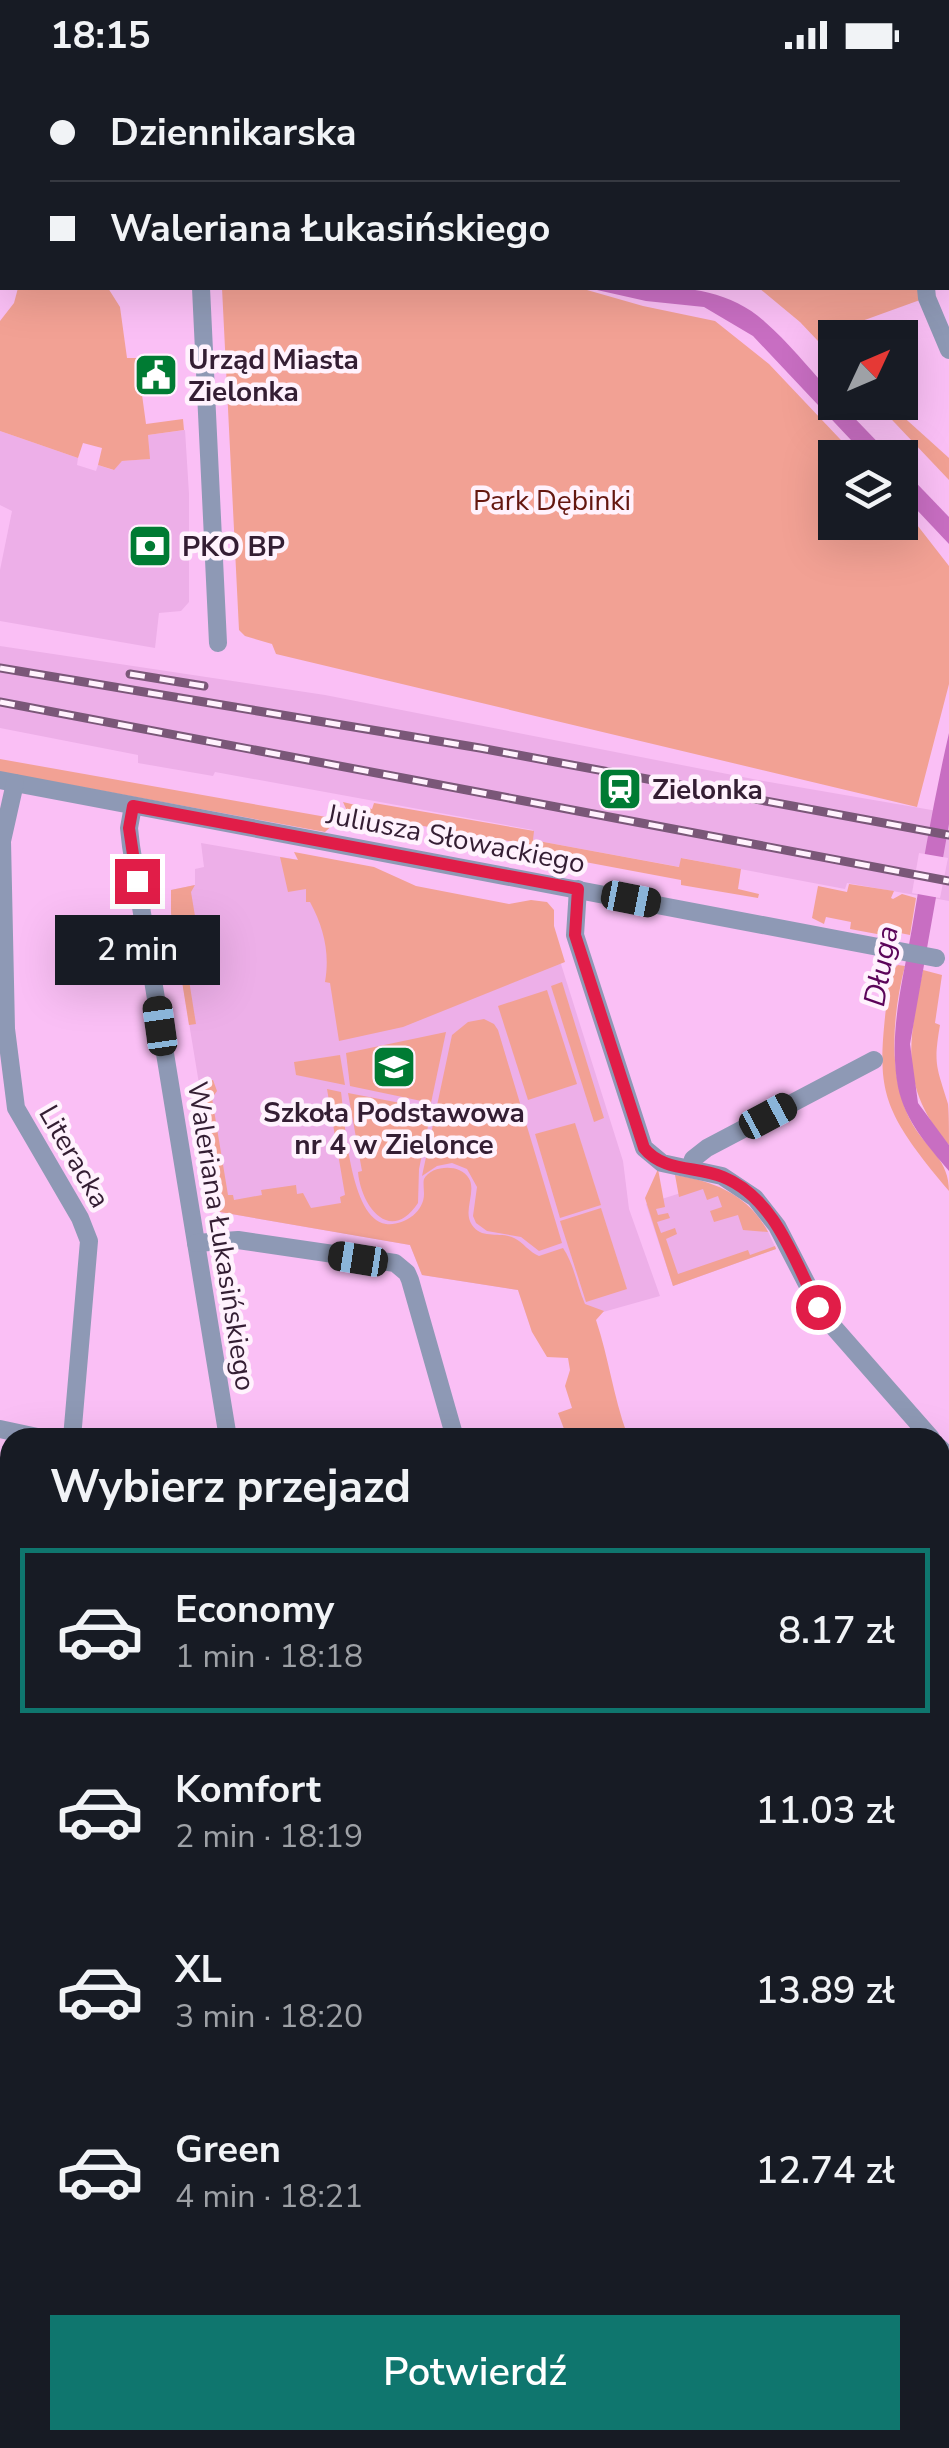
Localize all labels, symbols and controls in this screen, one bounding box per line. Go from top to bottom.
text: 18:15 [50,10,151,61]
text: Dziennikarska [110,107,357,158]
text: Waleriana Łukasińskiego [110,203,550,254]
north arrow [818,320,918,420]
map controls [818,320,918,540]
place label: Urząd Miasta Zielonka [188,341,359,411]
public building icon: Urząd Miasta Zielonka [133,352,179,398]
button: layers [818,440,918,540]
park label: Park Dębinki [473,482,631,520]
bank icon: PKO BP [127,523,173,569]
place label: PKO BP [182,528,285,566]
station icon: Zielonka [597,766,643,812]
place label: Zielonka [652,771,763,809]
street label: Juliusza Słowackiego [322,795,588,883]
route end [115,859,160,904]
car [599,879,663,919]
callout: 2 min [54,916,220,986]
water label: Długa [854,922,909,1010]
text: 2 min [97,928,178,971]
car [141,994,179,1058]
school or university icon: Szkoła Podstawowa nr 4 w Zielonce [371,1044,417,1090]
street label: Waleriana Łukasińskiego [178,1079,264,1393]
car [734,1089,802,1143]
place label: Szkoła Podstawowa nr 4 w Zielonce [263,1094,525,1164]
street label: Literacka [30,1098,119,1215]
car [326,1239,390,1279]
route start [796,1285,841,1330]
text: Wybierz przejazd [50,1457,411,1518]
text: Economy [175,1584,334,1635]
icon: car [55,1586,145,1676]
text: 8.17 zł [778,1605,895,1656]
text: 1 min · 18:18 [175,1635,363,1678]
text: Komfort [175,1764,321,1815]
icon: car [55,1766,145,1856]
text: 11.03 zł [755,1785,895,1836]
text: 2 min · 18:19 [175,1815,363,1858]
text: XL [175,1944,222,1995]
icon: car [55,1946,145,2036]
text: 13.89 zł [755,1965,895,2016]
text: 3 min · 18:20 [175,1995,363,2038]
text: Green [175,2124,281,2175]
icon: car [55,2126,145,2216]
text: 12.74 zł [755,2145,895,2196]
text: 4 min · 18:21 [175,2175,363,2218]
button: Potwierdź [50,2315,900,2430]

